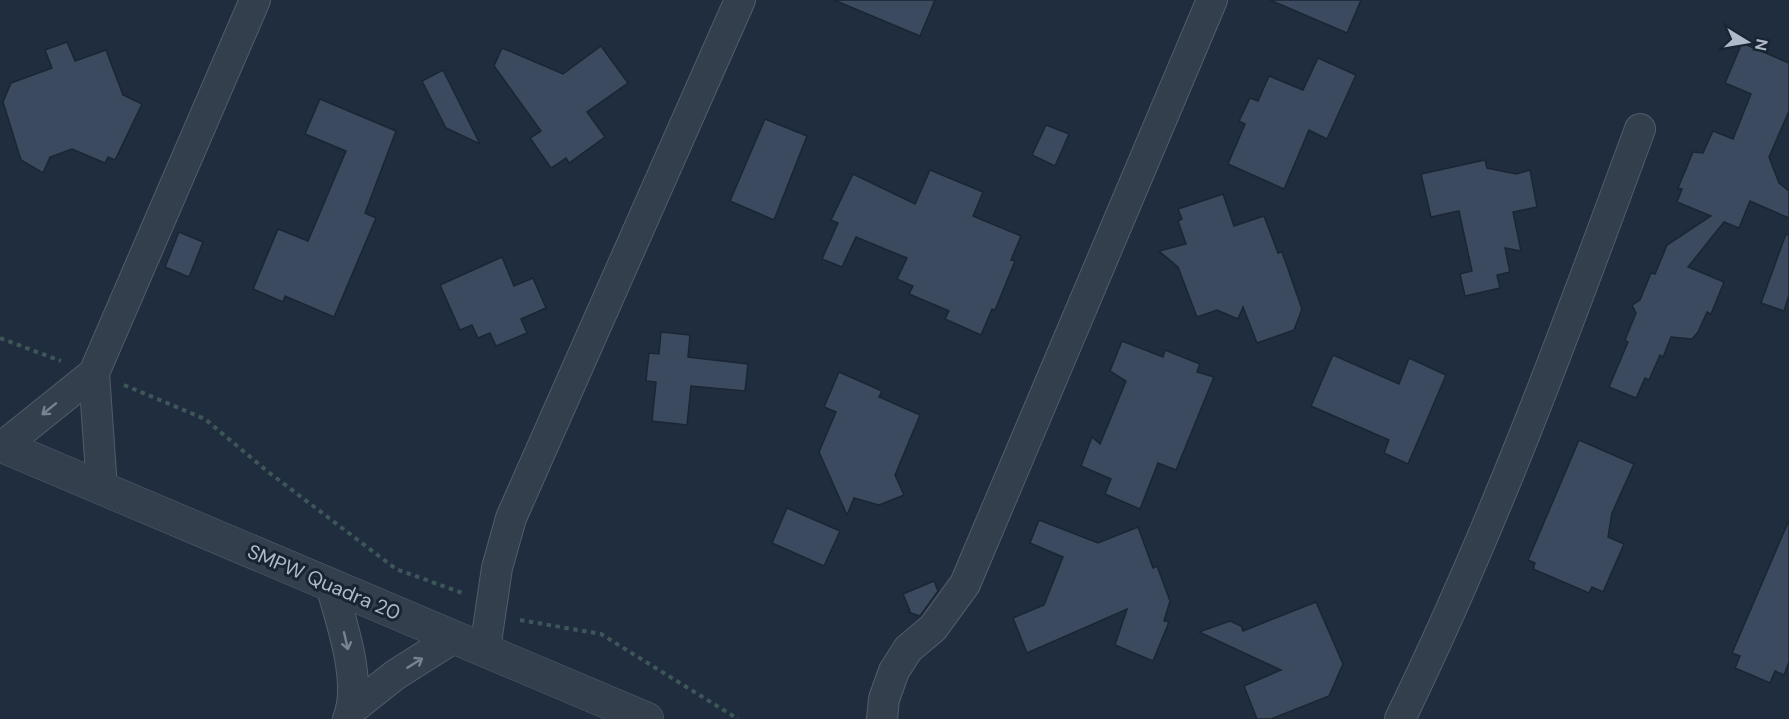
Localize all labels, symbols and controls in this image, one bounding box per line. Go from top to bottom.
north arrow [1717,12,1777,72]
text: N [1750,37,1773,52]
one-way arrow [41,403,57,416]
street label: SMPW Quadra 20 [244,538,404,626]
one-way arrow [340,632,352,651]
one-way arrow [406,656,423,668]

